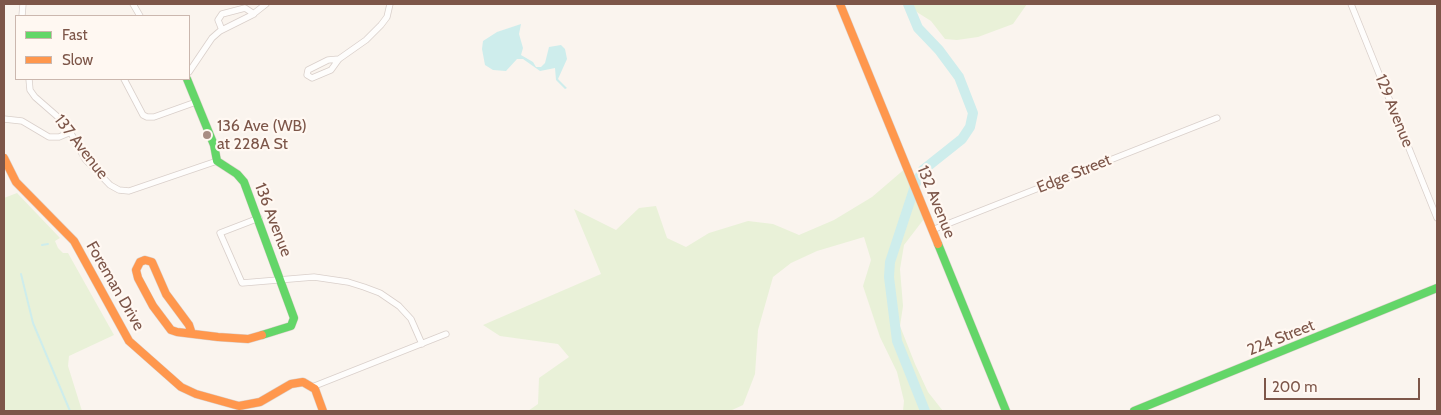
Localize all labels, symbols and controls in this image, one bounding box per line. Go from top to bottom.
legend [15,15,190,80]
text: Fast [62,26,87,44]
text: Slow [62,51,93,69]
street label: 129 Avenue [1371,72,1417,150]
street label: 137 Avenue [50,111,112,183]
place label: 136 Ave (WB) at 228A St [217,116,307,154]
marker: 136 Ave (WB) at 228A St [201,129,213,141]
street label: Edge Street [1034,150,1114,198]
street label: 132 Avenue [913,163,959,241]
street label: 136 Avenue [250,180,296,260]
street label: Foreman Drive [82,238,148,334]
street label: 224 Street [1245,316,1317,360]
scale bar [1266,368,1422,400]
text: 200 m [1272,378,1317,396]

